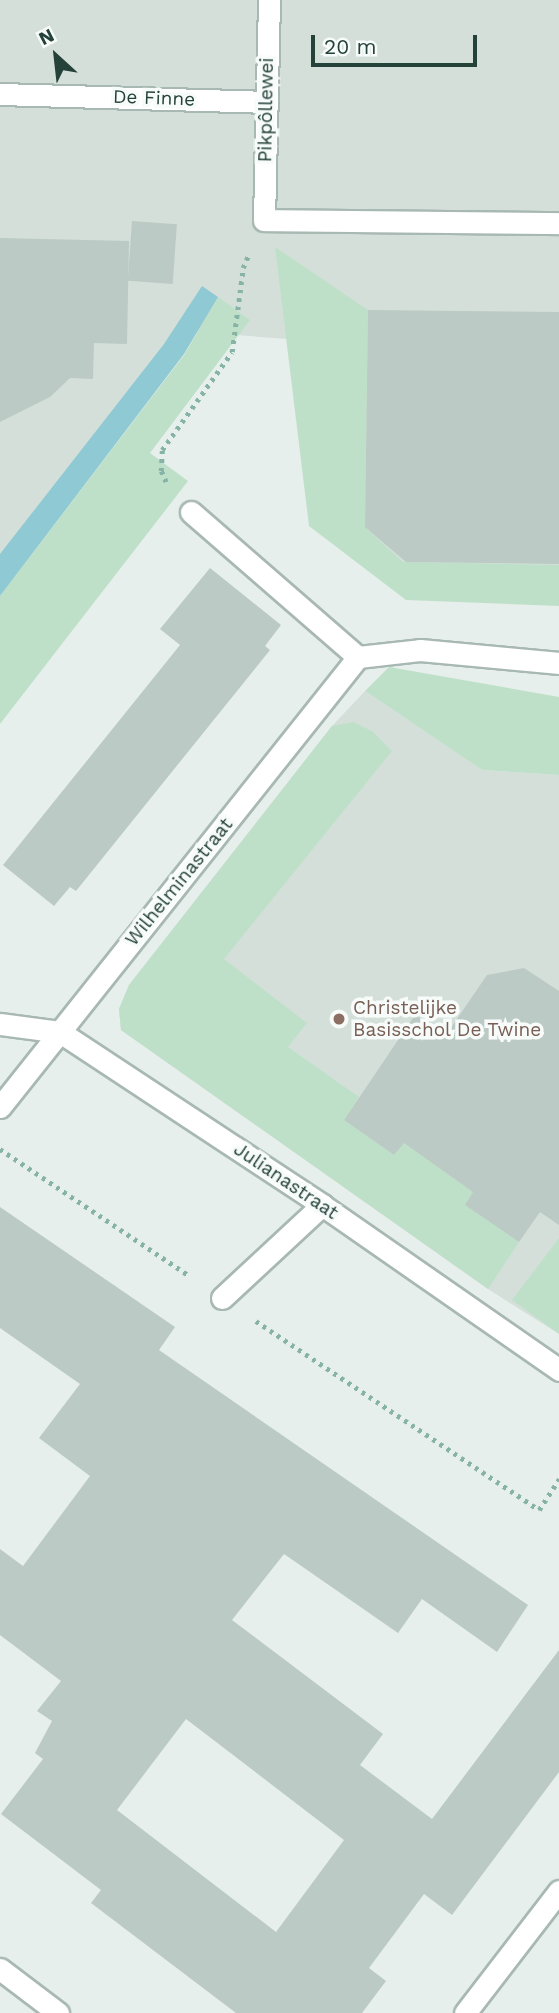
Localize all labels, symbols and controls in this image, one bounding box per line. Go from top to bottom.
north arrow [21,21,91,91]
scale bar [314,21,480,65]
text: N [35,23,58,50]
text: 20 m [324,34,376,59]
street label: Pikpôllewei [254,57,278,163]
street label: De Finne [112,85,196,111]
street label: Wilhelminastraat [120,813,238,951]
place label: Christelijke Basisschol De Twine [353,997,542,1041]
marker: Christelijke Basisschol De Twine [331,1011,347,1027]
street label: Julianastraat [229,1138,343,1224]

